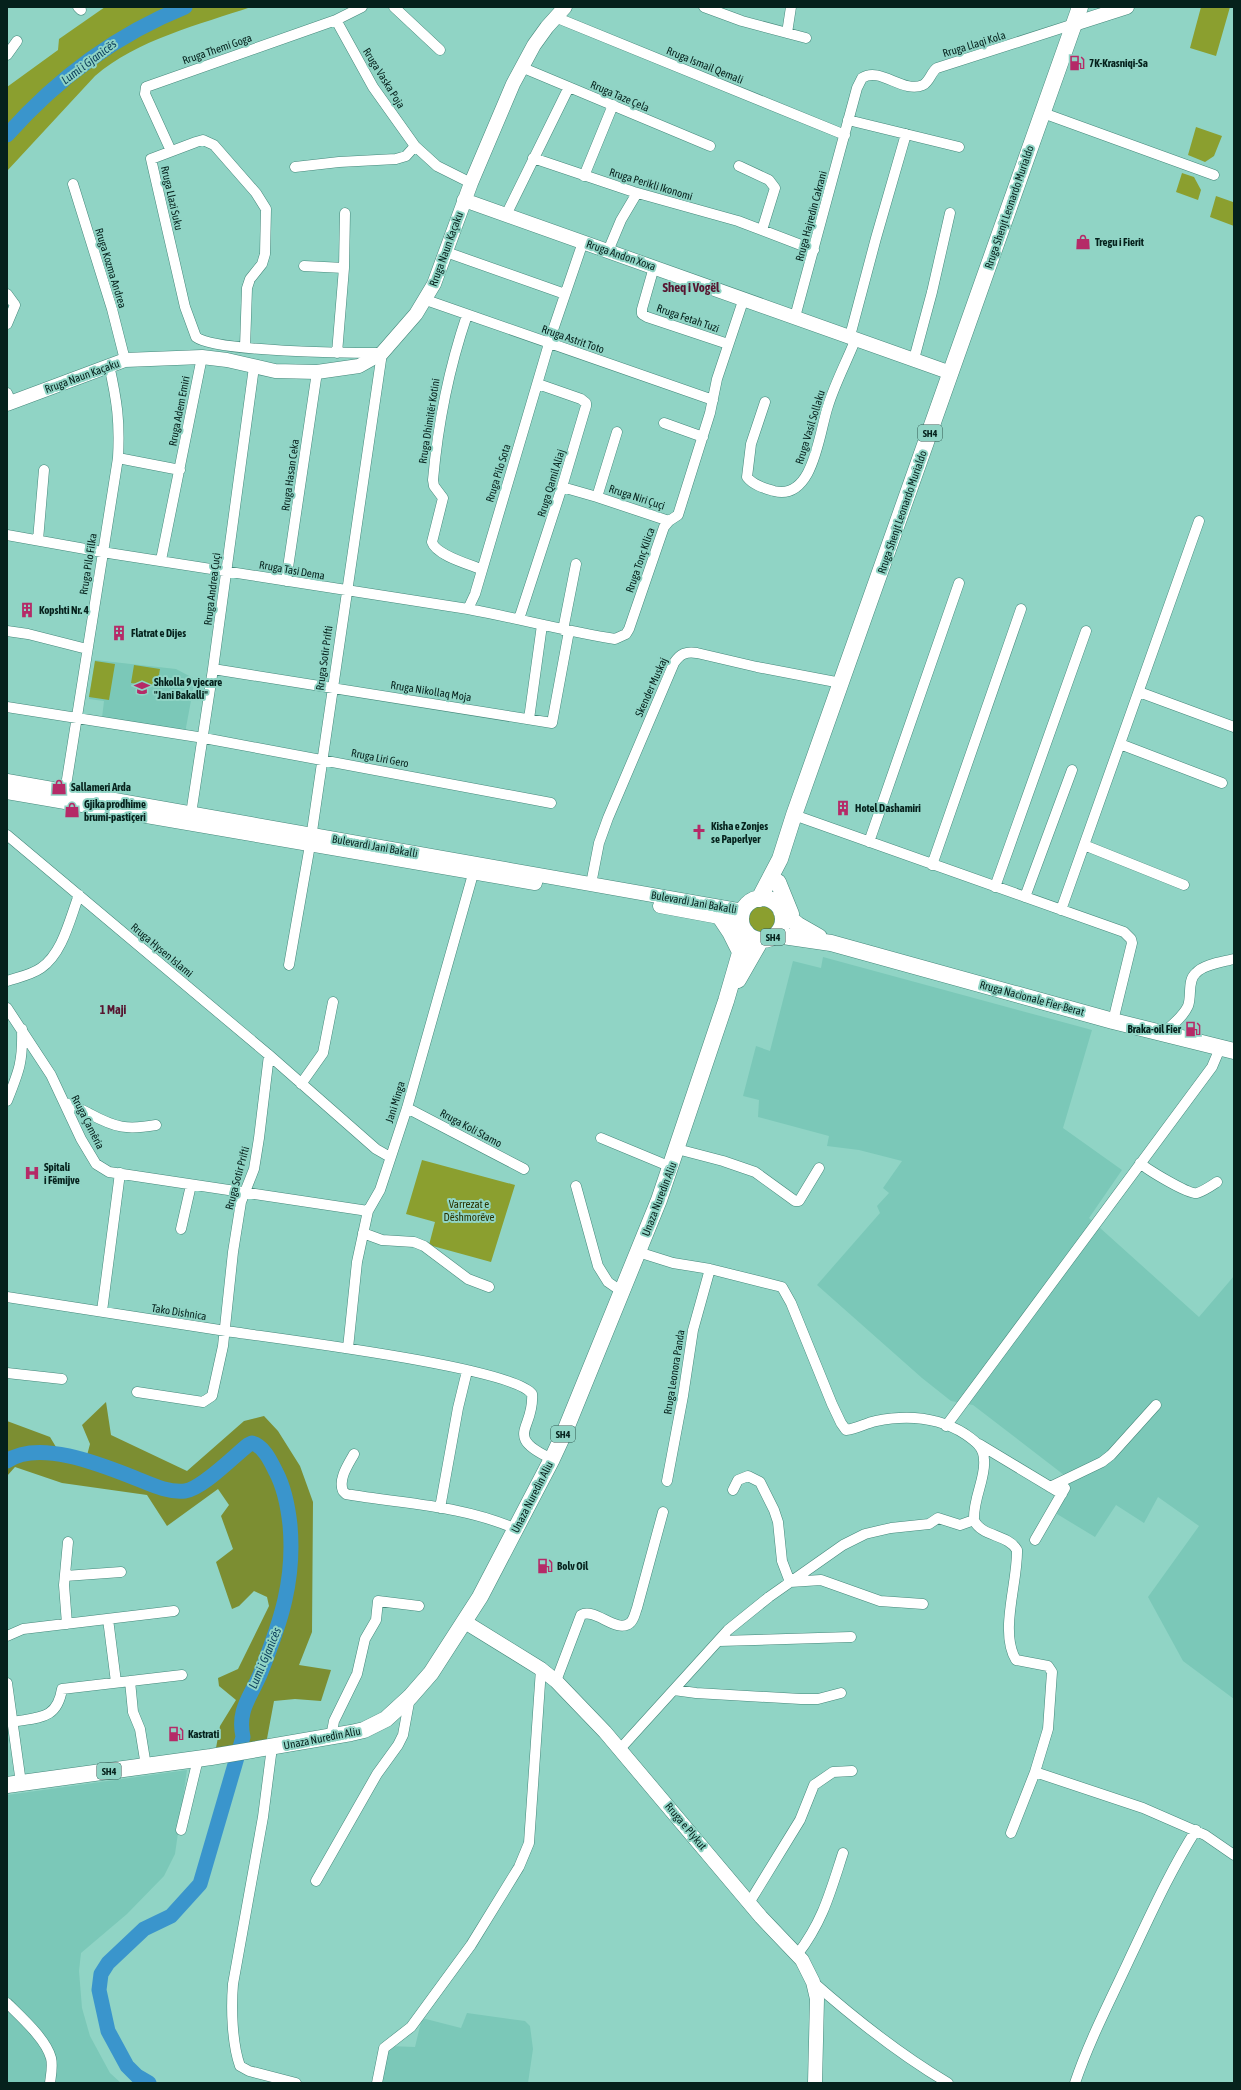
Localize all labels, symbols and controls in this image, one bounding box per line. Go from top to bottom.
street label: Rruga Llaqi Kola [941,29,1007,59]
street label: Rruga Themi Goga [181,31,253,67]
water label: Lumi i Gjanicës [59,37,119,87]
street label: Rruga Ismail Qemali [665,44,745,86]
street label: Rruga Vaska Poja [361,46,407,110]
fuel station icon: 7K-Krasniqi-Sa [1068,54,1086,72]
place label: 7K-Krasniqi-Sa [1089,57,1148,69]
street label: Rruga Taze Çela [589,78,651,114]
street label: Rruga Shenjt Leonardo Murialdo [982,144,1036,270]
street label: Rruga Llazi Suku [159,165,185,231]
street label: Rruga Perikli Ikonomi [608,166,694,202]
street label: Rruga Hajredin Cakrani [793,170,829,262]
street label: Rruga Naun Kaçaku [427,210,465,288]
street label: Rruga Kozma Andrea [93,226,129,310]
shop icon: Tregu i Fierit [1074,233,1092,251]
place label: Tregu i Fierit [1095,236,1145,248]
street label: Rruga Andon Xoxa [585,238,657,272]
district label: Sheq i Vogël [662,280,720,295]
street label: Rruga Fetah Tuzi [655,302,721,334]
street label: Rruga Astrit Toto [540,323,606,355]
street label: Rruga Naun Kaçaku [43,357,121,395]
street label: Rruga Adem Emiri [166,375,192,447]
street label: Rruga Dhimitër Kotini [416,377,442,465]
street label: Rruga Vasil Sollaku [793,388,827,466]
road number: SH4 [918,425,942,441]
street label: Rruga Hasan Ceka [279,438,301,512]
street label: Rruga Pilo Sota [483,442,513,504]
street label: Rruga Qamil Aliaj [535,448,567,518]
street label: Rruga Shenjt Leonardo Murialdo [875,449,929,575]
street label: Rruga Niri Çuçi [607,482,667,512]
street label: Rruga Tonç Kilica [623,526,657,594]
street label: Rruga Pilo Filka [77,532,99,596]
street label: Rruga Andrea Çuçi [202,552,222,626]
street label: Rruga Tasi Dema [258,558,326,582]
building icon: Kopshti Nr. 4 [18,601,36,619]
place label: Kopshti Nr. 4 [39,604,89,616]
building icon: Flatrat e Dijes [110,624,128,642]
street label: Rruga Sotir Prifti [314,625,334,691]
place label: Flatrat e Dijes [131,627,186,639]
street label: Skender Muskaj [633,656,669,718]
place label: Shkolla 9 vjecare "Jani Bakalli" [154,676,222,701]
school or university icon: Shkolla 9 vjecare "Jani Bakalli" [133,679,151,697]
street label: Rruga Nikollaq Moja [390,679,472,703]
street label: Rruga Liri Gero [350,747,410,769]
shop icon: Sallameri Arda [50,778,68,796]
place label: Sallameri Arda [71,781,131,793]
place label: Gjika prodhime brumi-pastiçeri [84,798,146,823]
building icon: Hotel Dashamiri [834,799,852,817]
shop icon: Gjika prodhime brumi-pastiçeri [63,801,81,819]
place label: Hotel Dashamiri [855,802,921,814]
place label: Kisha e Zonjes se Paperlyer [711,820,768,845]
church icon: Kisha e Zonjes se Paperlyer [690,823,708,841]
street label: Bulevardi Jani Bakalli [331,833,419,859]
street label: Bulevardi Jani Bakalli [650,889,738,915]
street label: Rruga Hysen Islami [129,921,195,979]
road number: SH4 [761,929,785,945]
street label: Rruga Nacionale Fier-Berat [978,978,1086,1018]
district label: 1 Maji [100,1003,126,1017]
fuel station icon: Braka-oil Fier [1184,1020,1202,1038]
place label: Braka-oil Fier [1128,1023,1182,1035]
street label: Jani Minga [383,1080,407,1124]
street label: Rruga Çamëria [69,1093,107,1151]
street label: Rruga Koli Stamo [438,1107,504,1149]
street label: Rruga Sotir Prifti [223,1145,251,1211]
street label: Unaza Nuredin Aliu [639,1160,679,1238]
place label: Spitali i Fëmijve [44,1161,80,1186]
hospital icon: Spitali i Fëmijve [23,1164,41,1182]
park label: Varrezat e Dëshmorëve [443,1198,495,1223]
street label: Tako Dishnica [151,1302,207,1322]
street label: Rruga Leonora Panda [661,1329,687,1415]
road number: SH4 [551,1426,575,1442]
street label: Unaza Nuredin Aliu [509,1459,555,1535]
fuel station icon: Bolv Oil [536,1557,554,1575]
place label: Bolv Oil [557,1560,589,1572]
water label: Lumi i Gjanicës [246,1625,284,1691]
fuel station icon: Kastrati [167,1725,185,1743]
street label: Unaza Nuredin Aliu [282,1725,362,1751]
place label: Kastrati [188,1728,220,1740]
road number: SH4 [97,1763,121,1779]
street label: Rruga e Plykut [663,1800,709,1852]

